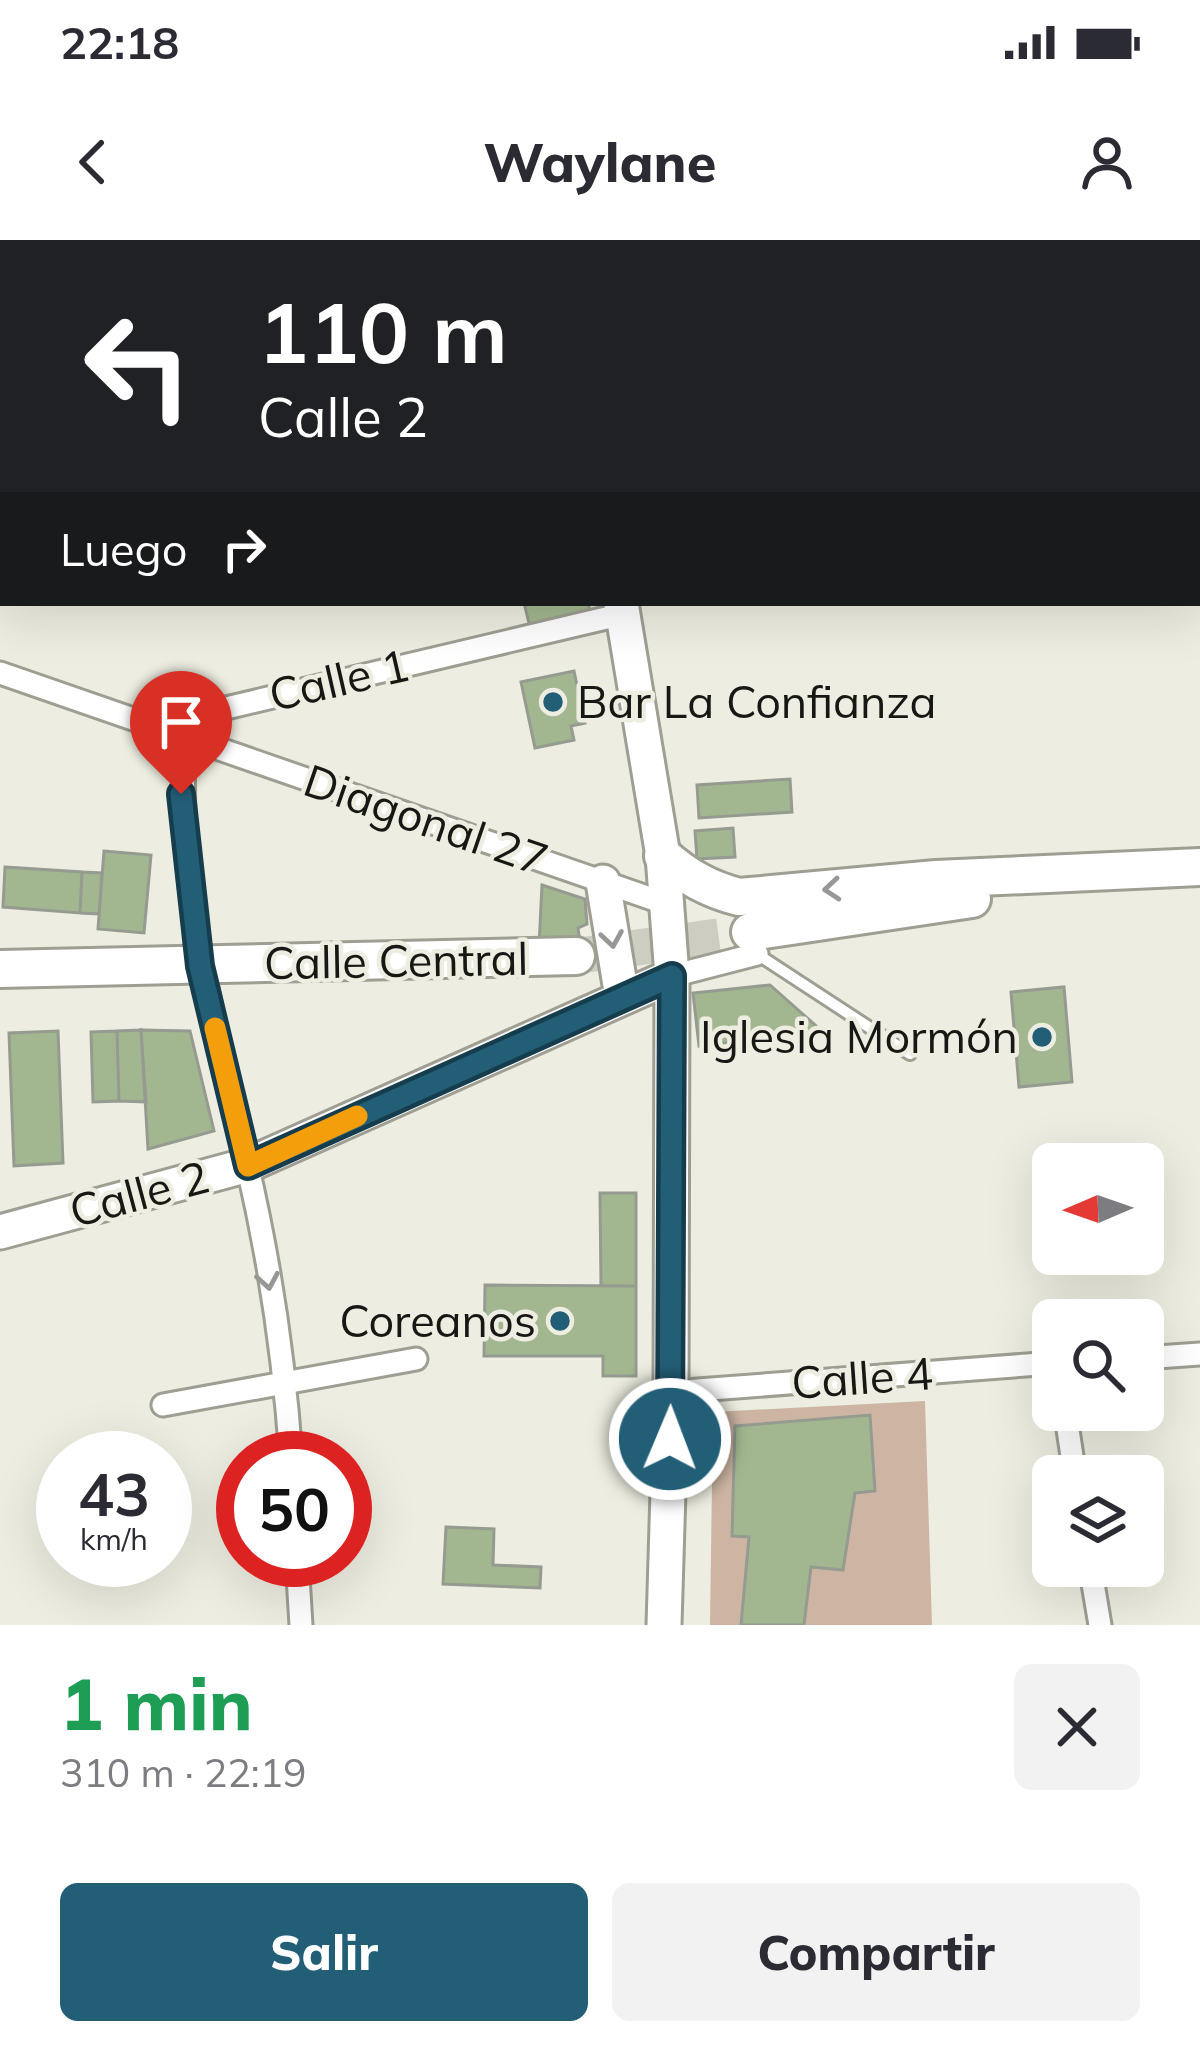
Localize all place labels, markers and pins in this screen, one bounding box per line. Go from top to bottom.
pin [130,671,232,794]
place label: Bar La Confianza [577,673,937,729]
marker: Bar La Confianza [540,689,566,715]
place label: Iglesia Mormón [700,1008,1018,1064]
marker: Iglesia Mormón [1029,1024,1055,1050]
place label: Coreanos [339,1292,536,1348]
marker: Coreanos [547,1308,573,1334]

